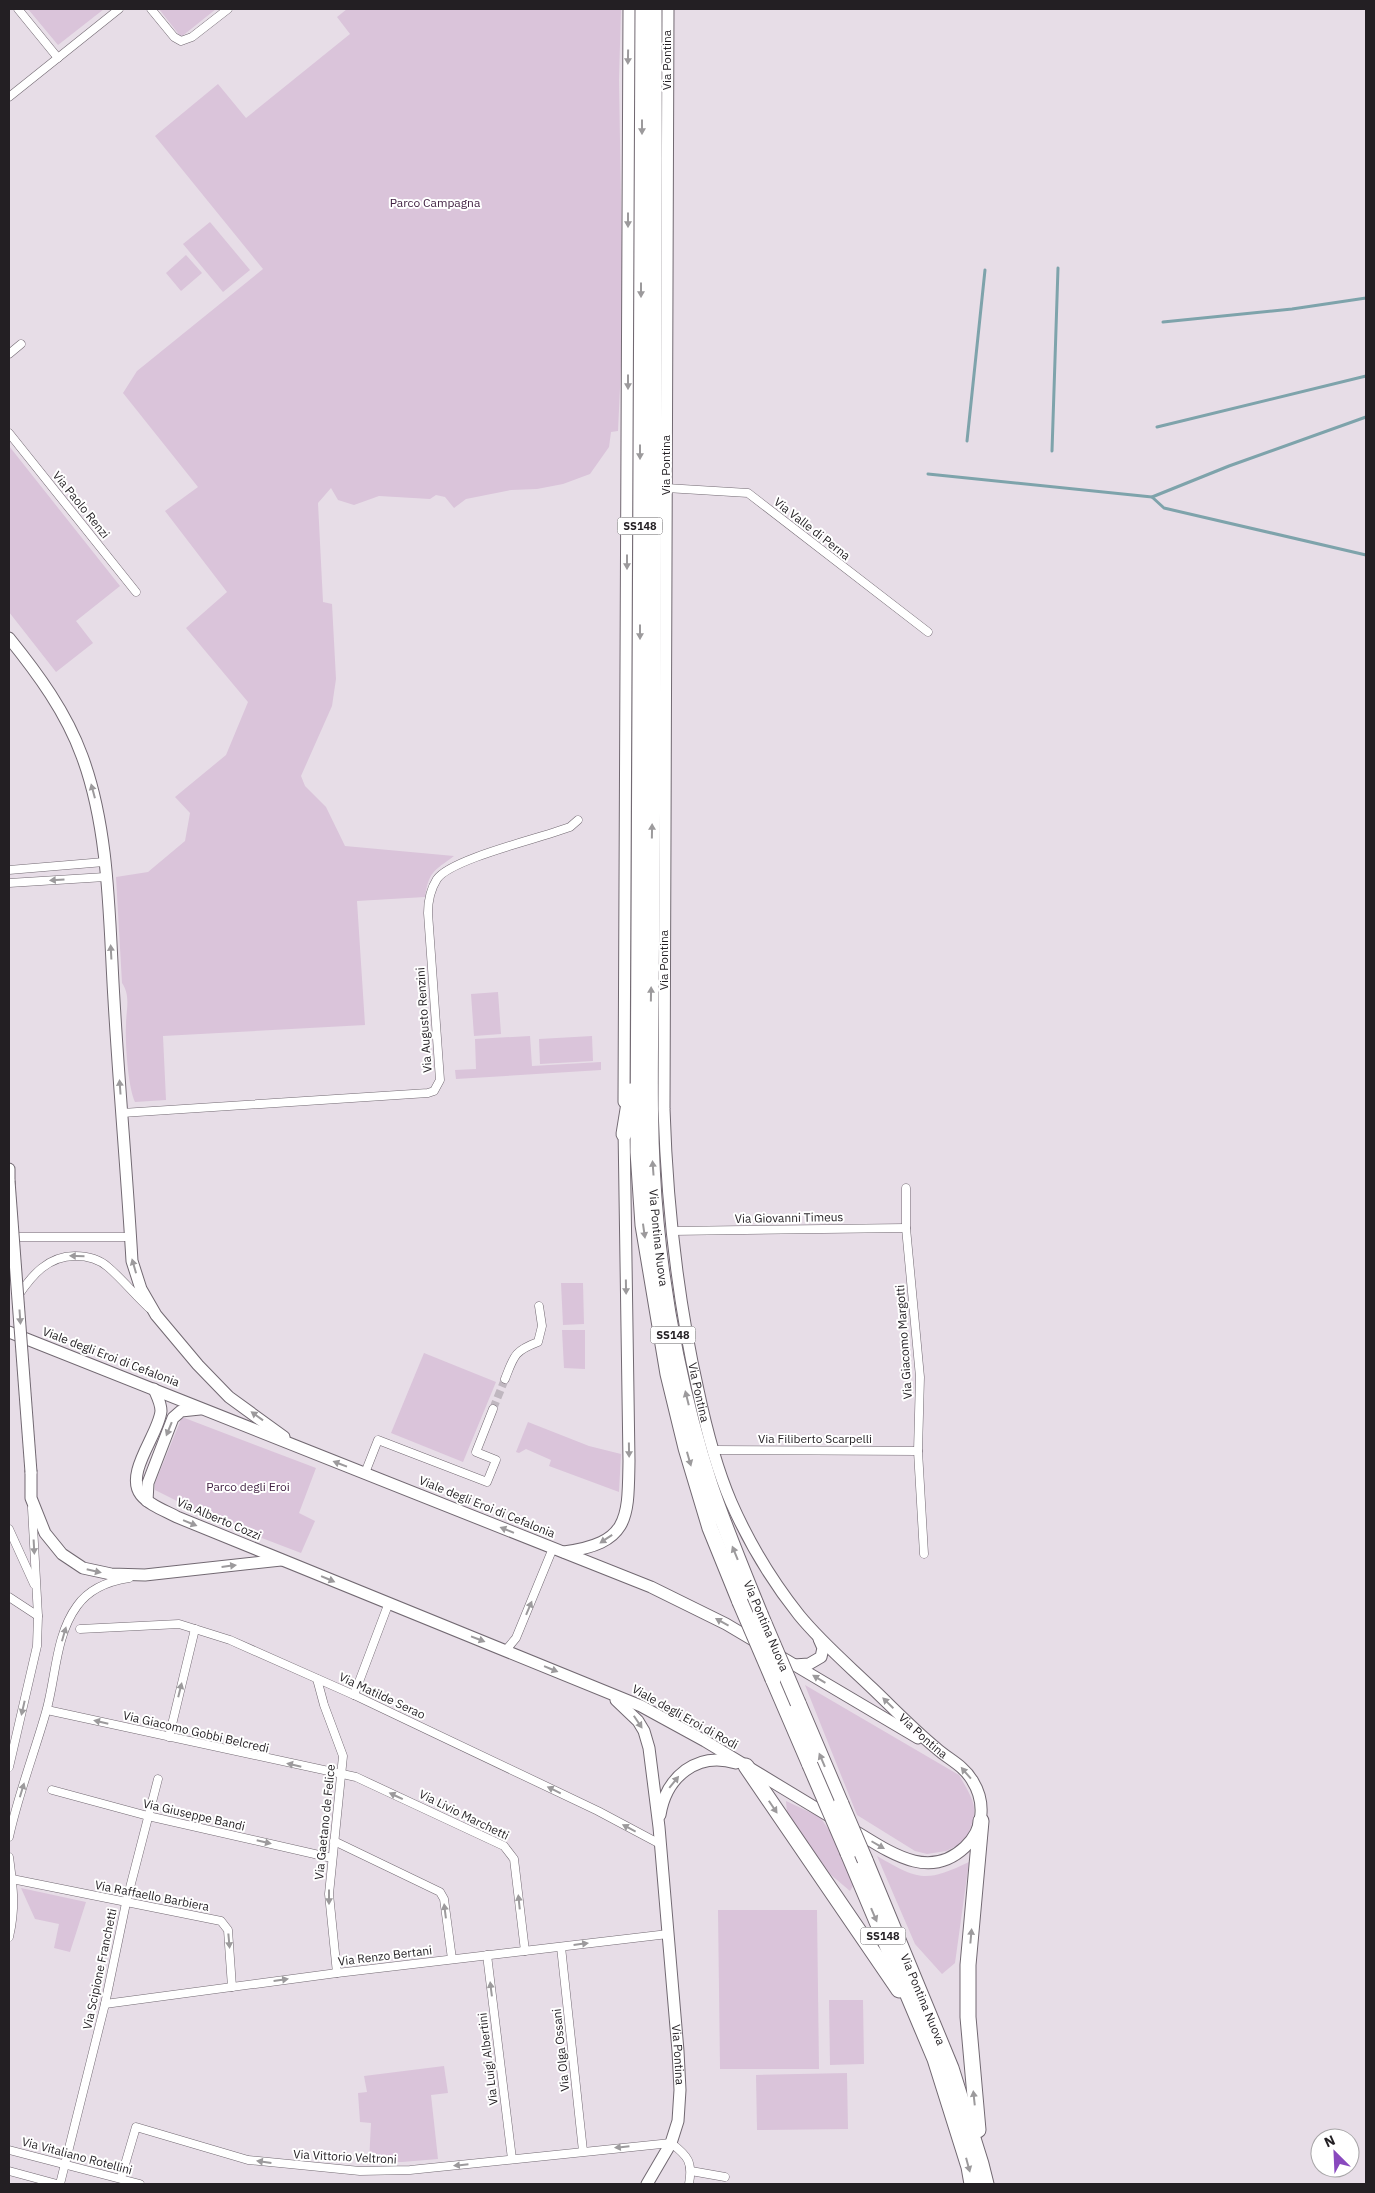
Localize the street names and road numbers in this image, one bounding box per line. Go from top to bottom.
street label: Via Pontina [659,29,674,90]
street label: Via Pontina [658,434,673,495]
street label: Via Paolo Renzi [50,468,113,541]
street label: Via Valle di Perna [771,494,854,563]
road number: SS148 [618,518,662,534]
street label: Via Pontina [656,929,671,990]
street label: Via Augusto Renzini [412,967,435,1073]
street label: Via Pontina Nuova [646,1189,672,1288]
street label: Via Giovanni Timeus [734,1209,844,1226]
street label: Via Giacomo Margotti [892,1284,915,1400]
street label: Viale degli Eroi di Cefalonia [41,1323,182,1390]
road number: SS148 [650,1326,696,1344]
street label: Via Pontina [685,1361,713,1424]
street label: Via Filiberto Scarpelli [758,1431,872,1446]
street label: Viale degli Eroi di Cefalonia [417,1472,558,1541]
street label: Via Alberto Cozzi [175,1494,264,1543]
street label: Via Pontina Nuova [741,1578,793,1674]
street label: Via Matilde Serao [337,1669,428,1722]
street label: Viale degli Eroi di Rodi [629,1681,741,1752]
street label: Via Giacomo Gobbi Belcredi [122,1707,271,1756]
street label: Via Pontina [896,1710,951,1762]
street label: Via Gaetano de Felice [311,1763,338,1880]
street label: Via Livio Marchetti [417,1786,512,1843]
street label: Via Giuseppe Bandi [142,1795,247,1834]
street label: Via Raffaello Barbiera [94,1877,211,1914]
street label: Via Scipione Franchetti [79,1907,120,2031]
road number: SS148 [860,1928,906,1944]
street label: Via Renzo Bertani [337,1942,433,1969]
street label: Via Pontina Nuova [898,1951,949,2048]
street label: Via Olga Ossani [549,2008,572,2092]
street label: Via Luigi Albertini [474,2012,501,2106]
street label: Via Pontina [669,2024,688,2086]
street label: Via Vitaliano Rotellini [20,2134,134,2177]
street label: Via Vittorio Veltroni [293,2146,397,2167]

